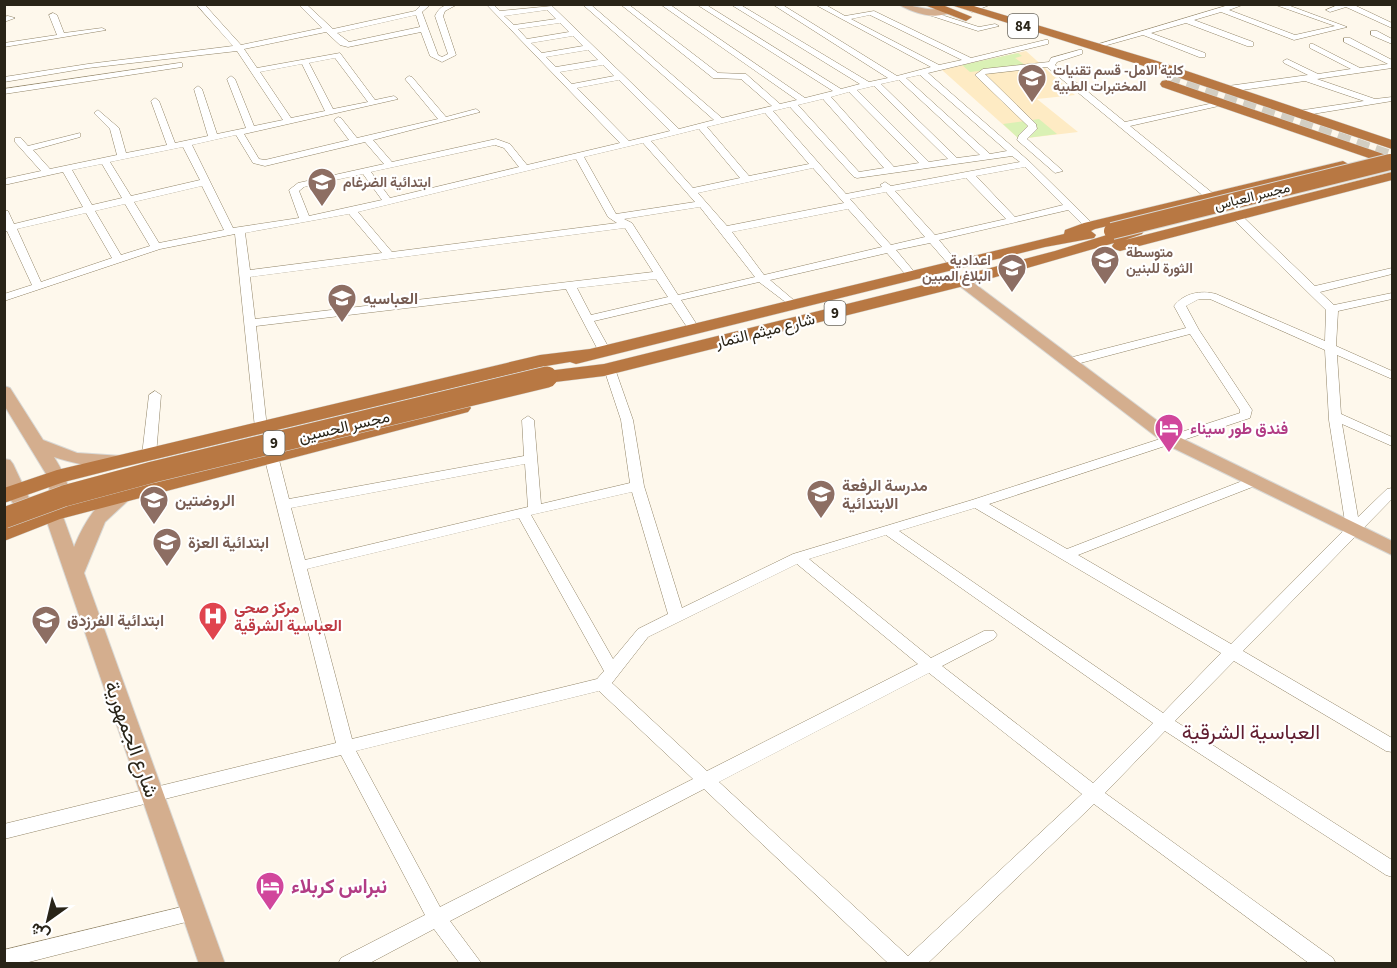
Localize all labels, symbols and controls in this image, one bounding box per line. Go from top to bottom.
road number: 84 [1008,14,1038,38]
place label: كلية الامل- قسم تقنيات المختبرات الطبية [1053,61,1184,97]
school or university icon: كلية الامل- قسم تقنيات المختبرات الطبية [1016,62,1048,104]
school or university icon: ابتدائية الضرغام [306,166,338,208]
place label: ابتدائية الضرغام [343,173,431,193]
street label: مجسر العباس [1212,178,1292,216]
place label: متوسطة الثورة للبنين [1126,243,1193,279]
school or university icon: متوسطة الثورة للبنين [1089,244,1121,286]
place label: اعدادية البلاغ المبين [922,251,991,287]
school or university icon: اعدادية البلاغ المبين [996,252,1028,294]
school or university icon: العباسيه [326,282,358,324]
place label: العباسيه [363,288,418,310]
road number: 9 [824,301,846,325]
street label: شارع ميثم التمار [712,308,817,354]
street label: مجسر الحسين [296,406,392,448]
hotel icon: فندق طور سيناء [1153,412,1185,454]
place label: فندق طور سيناء [1190,418,1288,440]
road number: 9 [264,431,284,455]
place label: مدرسة الرفعة الابتدائية [842,475,928,515]
school or university icon: مدرسة الرفعة الابتدائية [805,478,837,520]
school or university icon: الروضتين [138,484,170,526]
place label: الروضتين [175,490,235,512]
school or university icon: ابتدائية العزة [151,526,183,568]
place label: ابتدائية العزة [188,532,269,554]
place label: مركز صحي العباسية الشرقية [234,597,342,637]
hospital icon: مركز صحي العباسية الشرقية [197,600,229,642]
school or university icon: ابتدائية الفرزدق [30,604,62,646]
place label: ابتدائية الفرزدق [67,610,164,632]
street label: شارع الجمهورية [97,677,165,801]
district label: العباسية الشرقية [1182,717,1320,747]
hotel icon: نبراس كربلاء [254,870,286,912]
place label: نبراس كربلاء [291,873,387,901]
north arrow [18,890,78,950]
text: ش [26,917,54,946]

